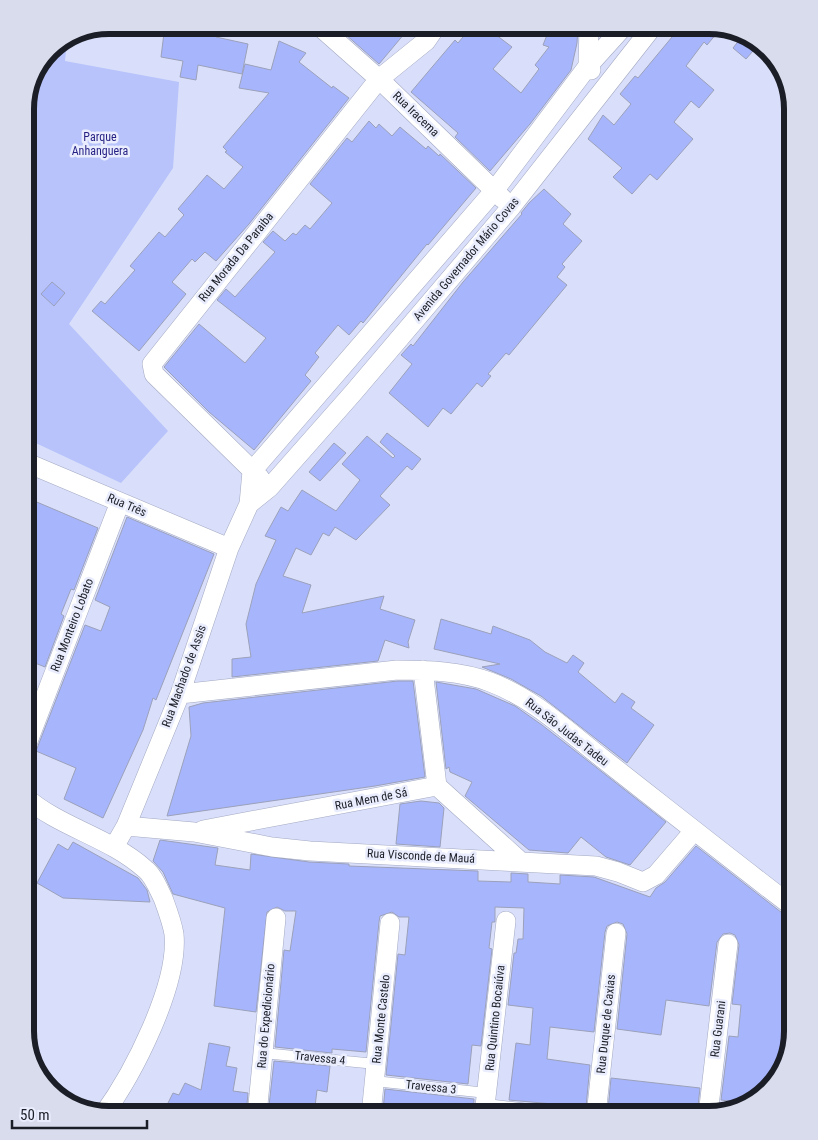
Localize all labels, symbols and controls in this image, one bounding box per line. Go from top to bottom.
street label: Rua Iracema [390,89,442,140]
park label: Parque Anhanguera [72,130,129,158]
street label: Avenida Governador Mário Covas [410,194,522,324]
street label: Rua Morada Da Paraiba [196,209,276,304]
street label: Rua Três [105,491,149,519]
street label: Rua Monteiro Lobato [48,576,96,674]
street label: Rua Machado de Assis [159,623,209,729]
street label: Rua São Judas Tadeu [523,695,611,769]
street label: Rua Mem de Sá [334,785,409,813]
street label: Rua Visconde de Mauá [367,846,476,866]
street label: Rua do Expedicionário [254,963,278,1069]
street label: Rua Quintino Bocaiúva [482,964,508,1072]
street label: Rua Monte Castelo [369,974,393,1064]
street label: Rua Duque de Caxias [594,974,618,1074]
street label: Rua Guarani [708,1000,728,1058]
street label: Travessa 4 [294,1048,346,1068]
street label: Travessa 3 [405,1077,457,1097]
scale bar [12,1098,148,1130]
text: 50 m [20,1106,50,1124]

